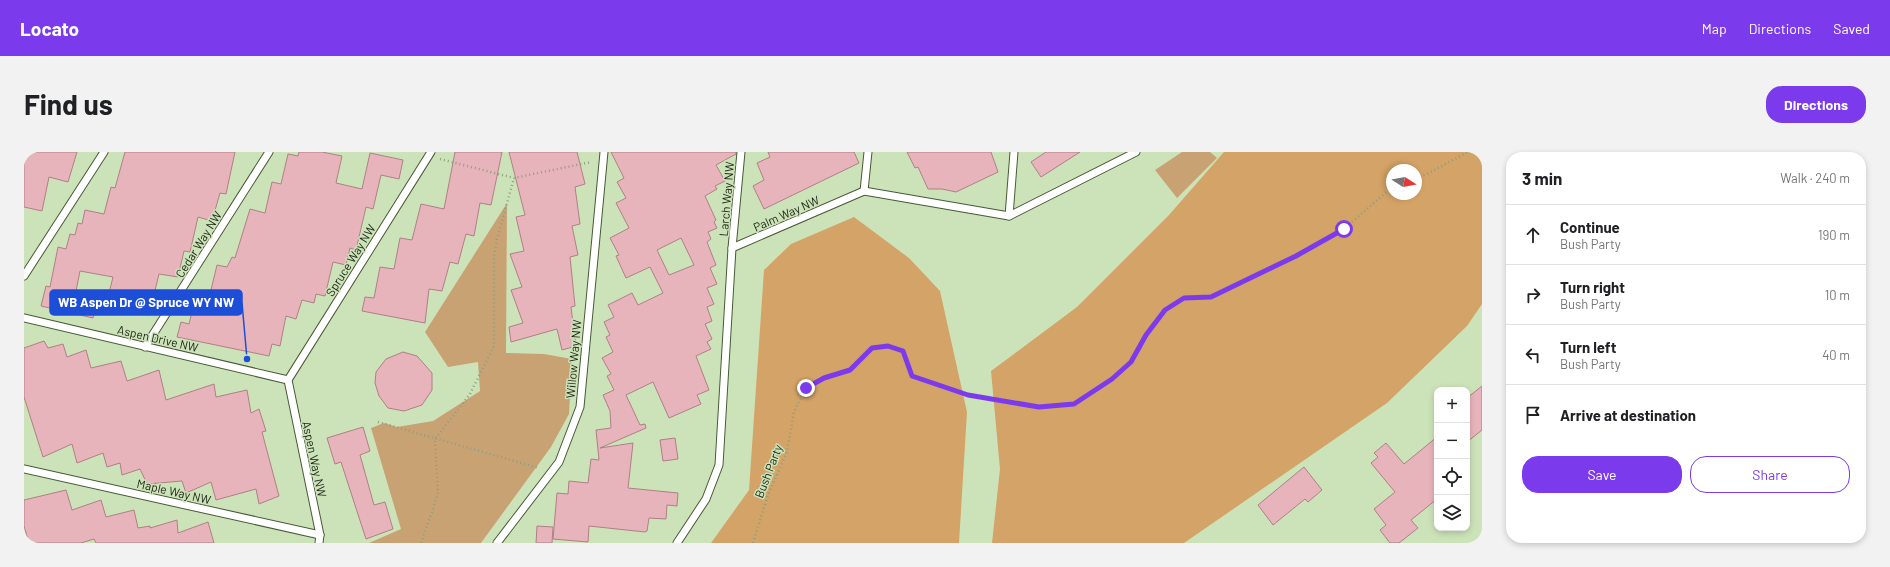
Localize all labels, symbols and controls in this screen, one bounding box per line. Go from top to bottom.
text: Locato [20,17,79,40]
text: Map [1702,20,1727,37]
text: Directions [1749,20,1811,37]
text: Saved [1833,20,1870,37]
button: Directions [1766,86,1866,123]
text: Find us [24,87,113,121]
street label: Larch Way NW [716,161,736,237]
north arrow [1386,164,1422,200]
text: 3 min [1522,168,1562,188]
text: Walk · 240 m [1780,170,1850,186]
street label: Palm Way NW [751,192,822,234]
street label: Cedar Way NW [172,208,224,280]
text: Continue [1560,218,1620,236]
route start [1335,220,1353,238]
street label: Spruce Way NW [322,221,378,298]
icon: ahead [1522,224,1544,246]
text: 190 m [1818,227,1850,243]
text: Bush Party [1560,236,1621,252]
text: Turn right [1560,278,1625,296]
icon: right [1522,284,1544,306]
text: 10 m [1825,287,1850,303]
callout: WB Aspen Dr @ Spruce WY NW [50,290,242,315]
text: WB Aspen Dr @ Spruce WY NW [58,294,235,310]
text: Bush Party [1560,296,1621,312]
street label: Willow Way NW [563,319,583,399]
street label: Aspen Drive NW [116,322,200,354]
text: Turn left [1560,338,1616,356]
icon: left [1522,344,1544,366]
text: 40 m [1822,347,1850,363]
text: Bush Party [1560,356,1621,372]
route end [797,379,815,397]
map controls [1434,387,1470,531]
button: + [1434,387,1470,423]
icon: arrive [1522,404,1544,426]
text: Arrive at destination [1560,406,1696,424]
street label: Aspen Way NW [300,420,330,499]
button: − [1434,423,1470,459]
street label: Bush Party [751,442,785,500]
button: Save [1522,456,1682,493]
button: Share [1690,456,1850,493]
button: locate [1434,459,1470,495]
street label: Maple Way NW [136,476,213,506]
button: layers [1434,495,1470,531]

